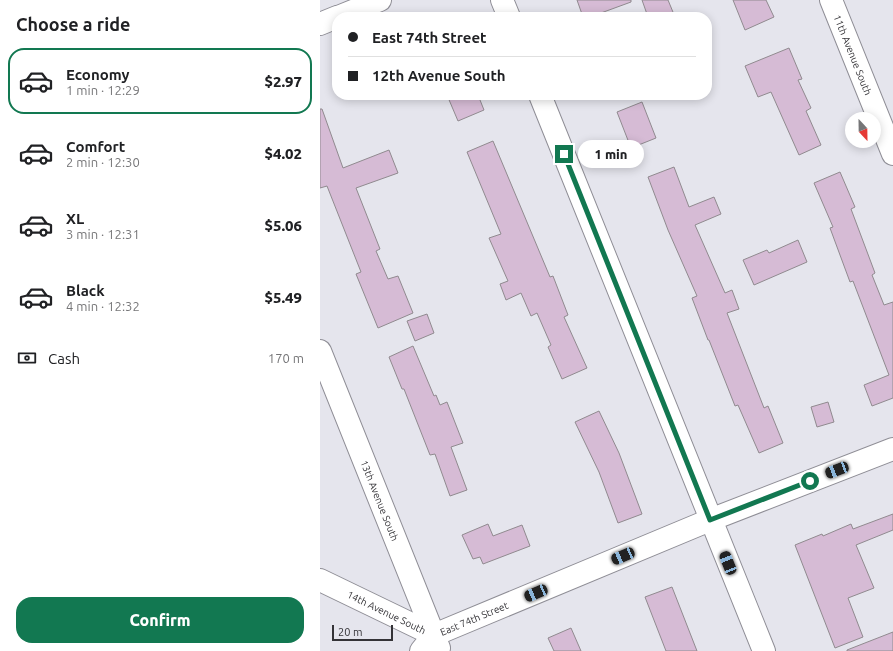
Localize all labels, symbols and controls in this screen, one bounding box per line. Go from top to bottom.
street label: 11th Avenue South [832,13,874,97]
text: Choose a ride [16,14,130,34]
text: East 74th Street [372,29,487,46]
icon: car [18,63,54,99]
text: Economy [66,66,130,83]
text: 12th Avenue South [372,67,506,84]
text: $2.97 [264,73,302,90]
text: 1 min · 12:29 [66,83,140,97]
north arrow [845,112,881,148]
map controls [845,112,881,148]
icon: car [18,135,54,171]
text: Comfort [66,138,125,155]
callout: 1 min [578,140,644,168]
text: $4.02 [264,145,302,162]
route end [555,145,573,163]
text: 1 min [594,147,628,161]
text: 2 min · 12:30 [66,155,140,169]
icon: car [18,207,54,243]
text: XL [66,210,84,227]
text: $5.06 [264,217,302,234]
text: 3 min · 12:31 [66,227,140,241]
icon: car [18,279,54,315]
text: Black [66,282,105,299]
text: $5.49 [264,289,302,306]
text: 4 min · 12:32 [66,299,140,313]
icon: cash [16,347,38,369]
text: Cash [48,350,80,367]
text: 170 m [268,351,304,365]
street label: 13th Avenue South [359,459,401,542]
car [824,460,850,480]
route start [801,472,819,490]
car [610,546,636,566]
car [718,550,738,576]
car [523,583,549,603]
street label: 14th Avenue South [346,589,428,636]
button: Confirm [16,597,304,643]
street label: East 74th Street [438,599,510,637]
scale bar [332,623,393,642]
text: 20 m [338,626,362,638]

